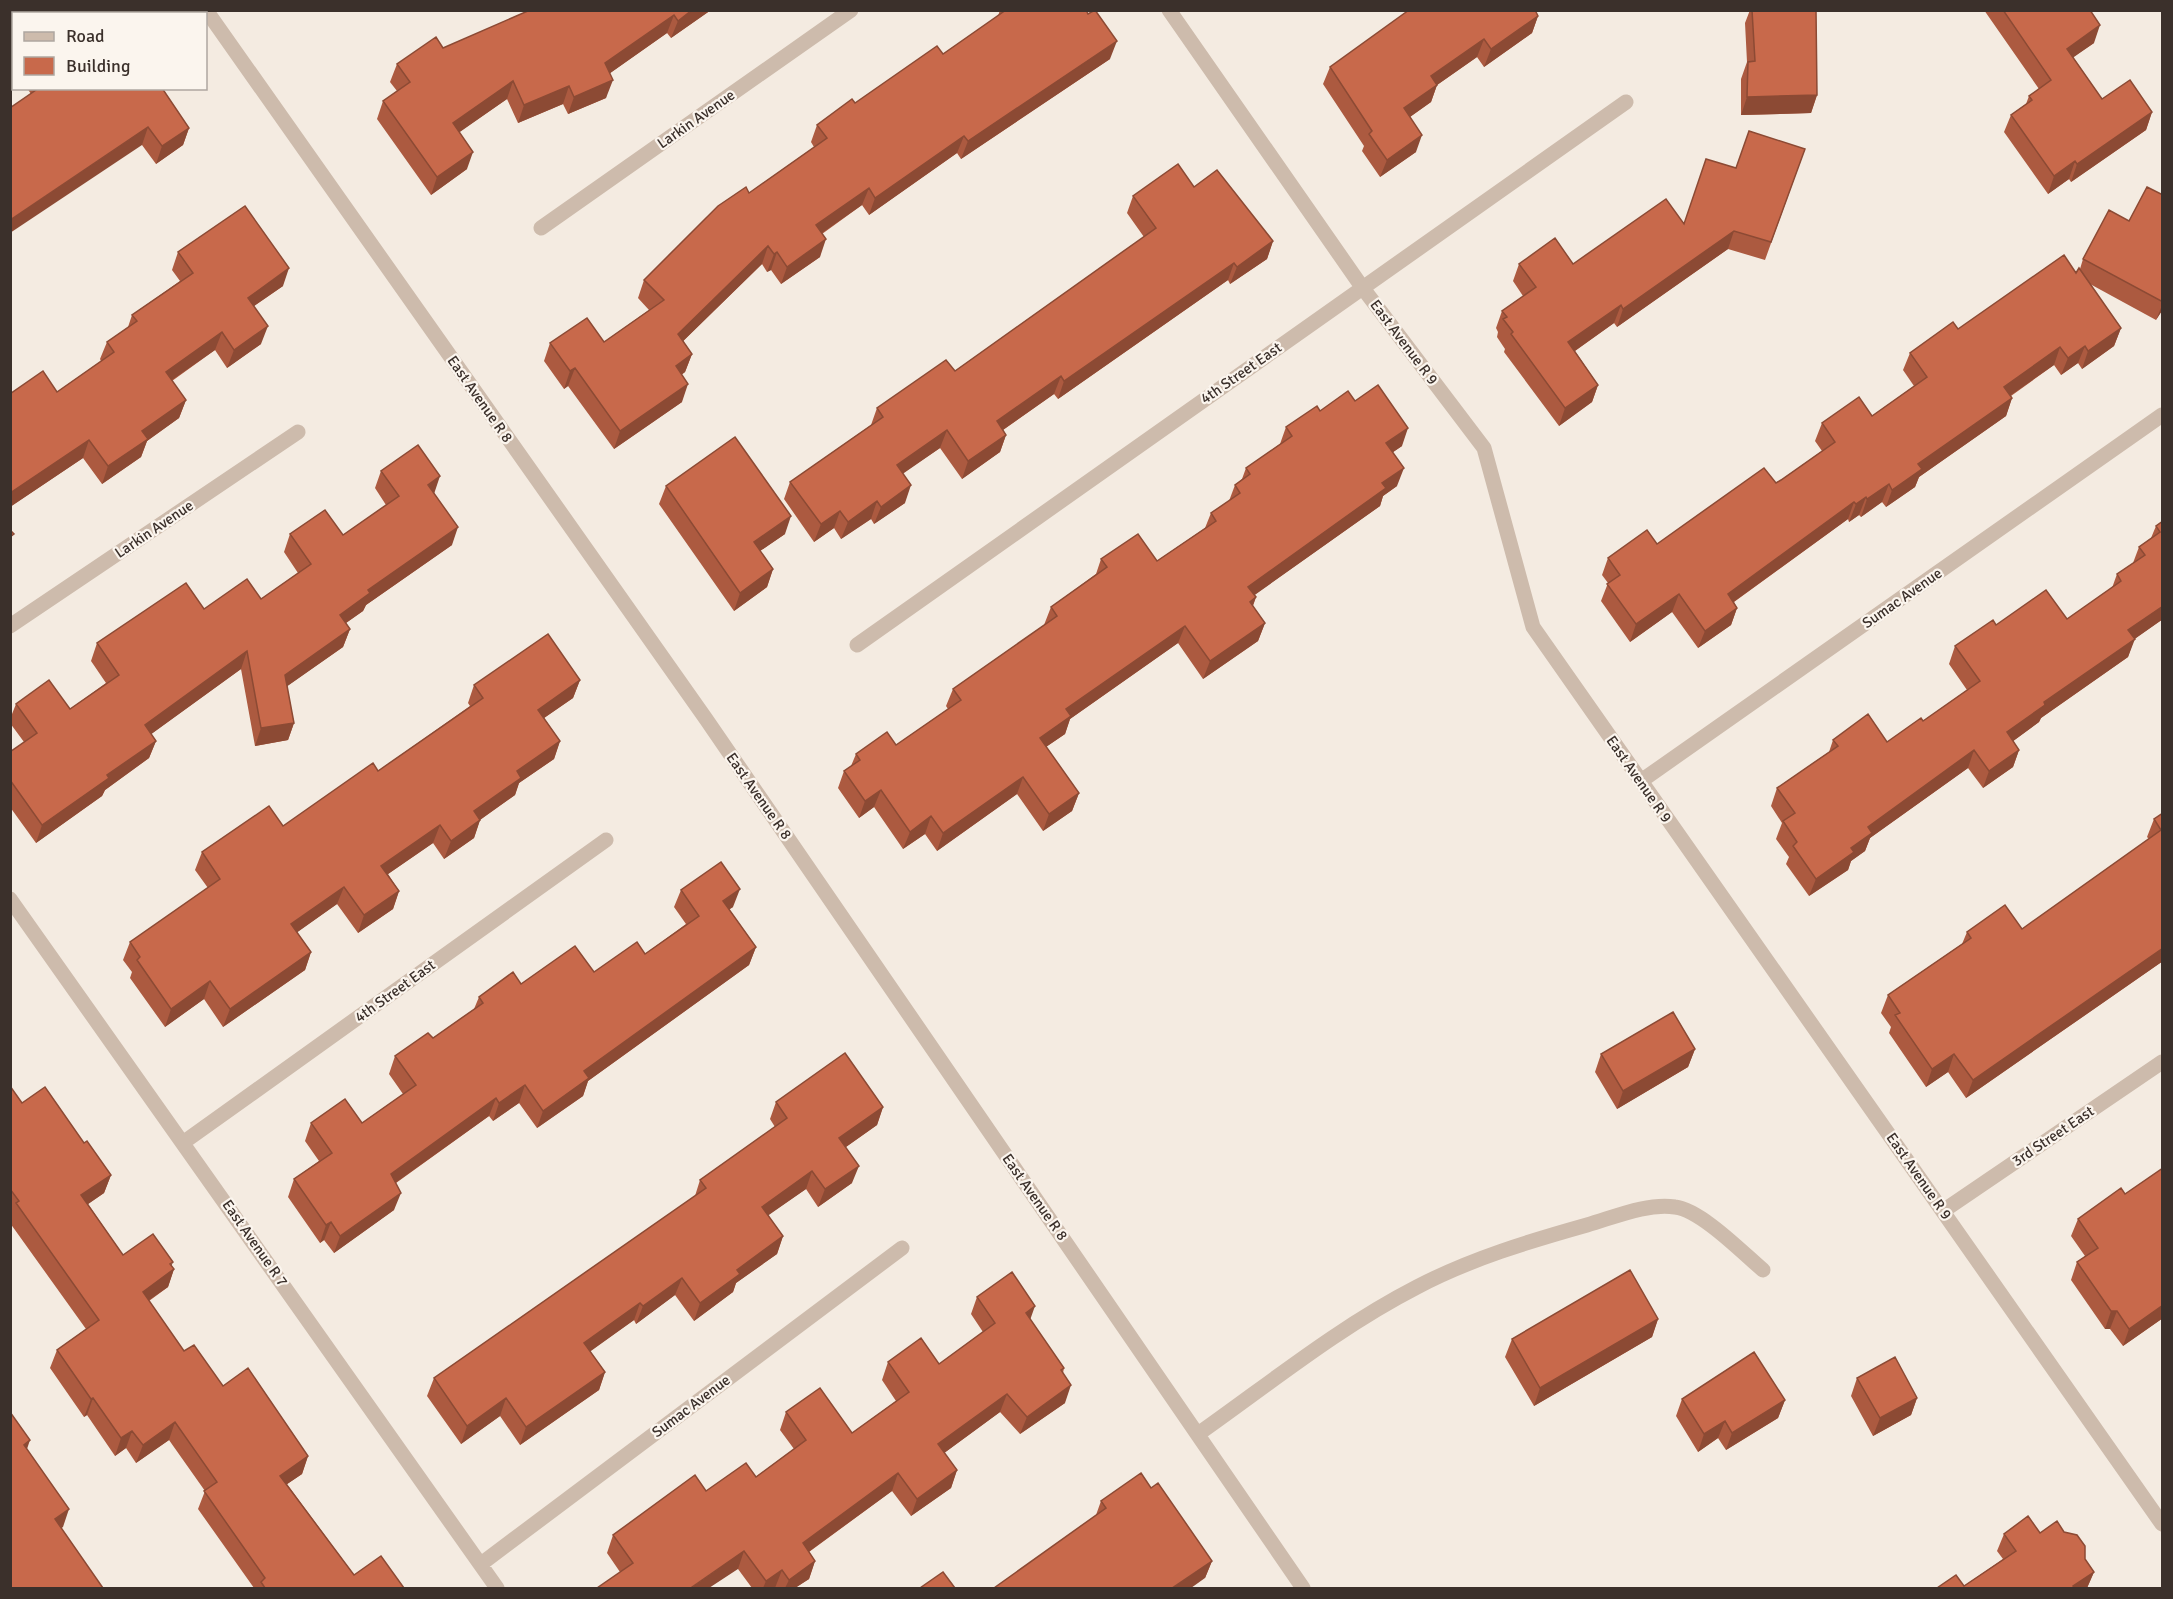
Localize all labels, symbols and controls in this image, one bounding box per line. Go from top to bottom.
legend [12,12,207,90]
text: Road [66,25,105,47]
text: Building [66,55,130,77]
street label: Larkin Avenue [654,86,738,152]
street label: East Avenue R 9 [1366,296,1442,388]
street label: 4th Street East [1197,338,1285,408]
street label: East Avenue R 8 [443,352,517,446]
street label: Larkin Avenue [111,496,197,562]
street label: Sumac Avenue [1859,564,1945,632]
street label: East Avenue R 9 [1602,732,1676,826]
street label: East Avenue R 8 [722,749,796,843]
street label: 4th Street East [351,956,439,1026]
street label: 3rd Street East [2009,1102,2097,1170]
street label: East Avenue R 9 [1882,1129,1956,1223]
street label: East Avenue R 8 [998,1150,1072,1244]
street label: East Avenue R 7 [218,1196,292,1290]
street label: Sumac Avenue [648,1371,734,1441]

